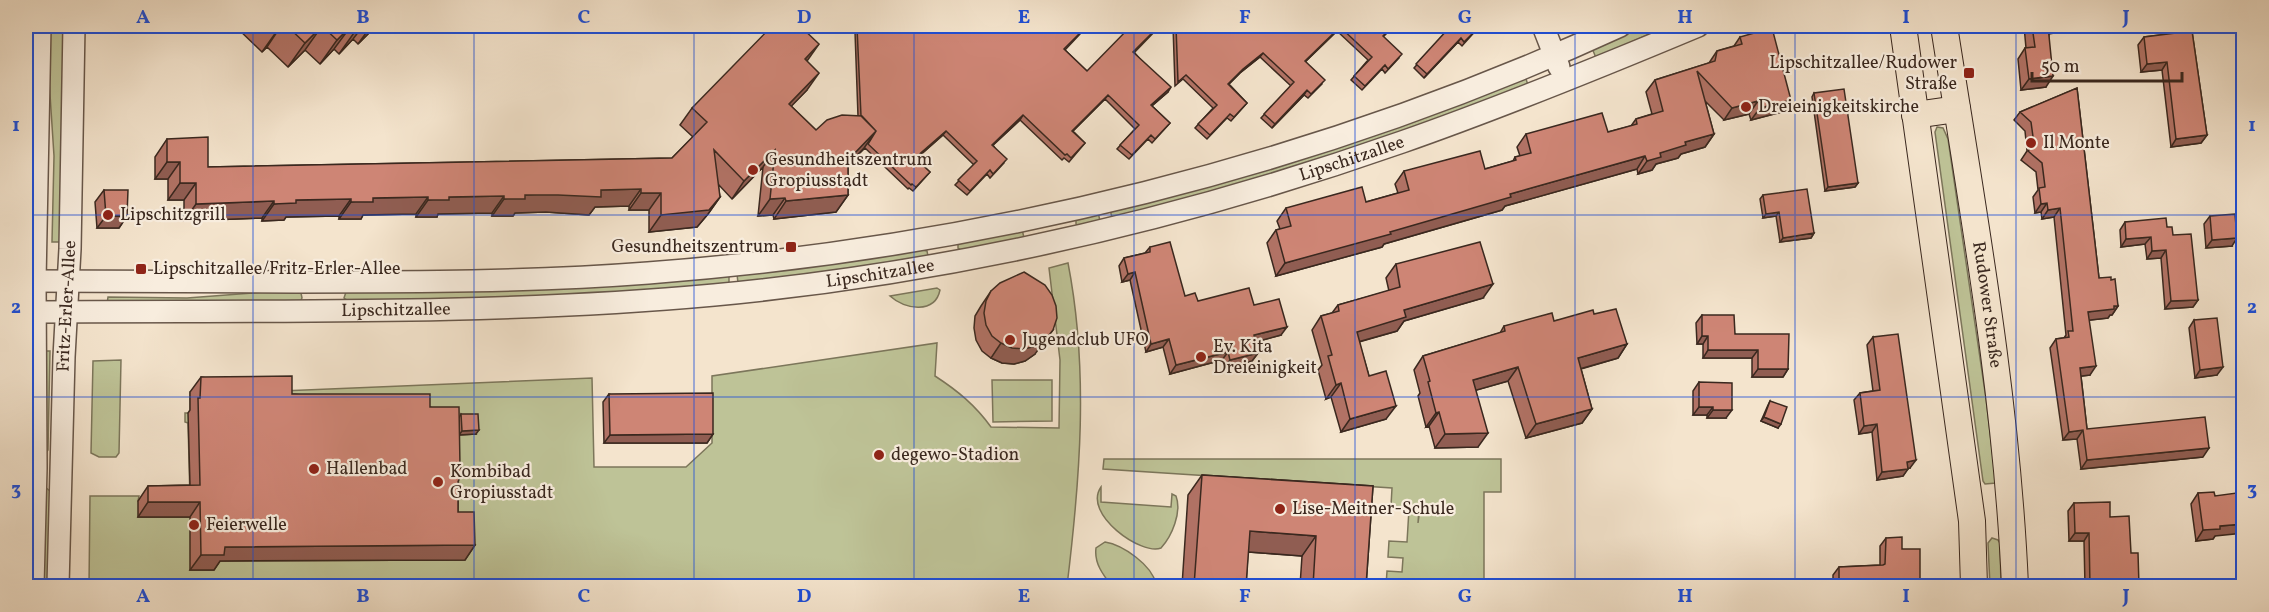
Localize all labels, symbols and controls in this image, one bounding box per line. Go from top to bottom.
text: A [136,4,150,32]
text: B [356,4,370,32]
text: C [578,4,591,32]
text: D [797,4,811,32]
text: E [1018,4,1030,32]
text: F [1239,4,1251,32]
text: G [1458,4,1472,32]
text: H [1677,4,1693,32]
text: I [1902,4,1910,32]
text: J [2121,4,2130,32]
scale bar [2032,45,2182,83]
place label: Lipschitzallee/Rudower Straße [1769,51,1957,97]
text: 50 m [2041,55,2080,80]
marker: Lipschitzallee/Rudower Straße [1962,66,1976,80]
place label: Dreieinigkeitskirche [1758,95,1919,120]
marker: Dreieinigkeitskirche [1739,100,1753,114]
text: 1 [12,112,20,140]
text: 1 [2248,112,2256,140]
street label: Lipschitzallee [1296,130,1408,188]
place label: Il Monte [2043,131,2110,156]
marker: Il Monte [2024,136,2038,150]
place label: Gesundheitszentrum Gropiusstadt [765,148,932,194]
marker: Gesundheitszentrum Gropiusstadt [746,163,760,177]
place label: Lipschitzgrill [120,203,226,228]
marker: Lipschitzgrill [101,208,115,222]
place label: Gesundheitszentrum [612,235,779,260]
street label: Fritz-Erler-Allee [51,240,83,372]
marker: Gesundheitszentrum [784,240,798,254]
street label: Rudower Straße [1966,240,2008,369]
street label: Lipschitzallee [824,253,936,294]
place label: Lipschitzallee/Fritz-Erler-Allee [153,257,401,282]
marker: Lipschitzallee/Fritz-Erler-Allee [134,262,148,276]
text: 2 [11,294,21,322]
text: 2 [2247,294,2257,322]
street label: Lipschitzallee [341,297,451,323]
place label: Jugendclub UFO [1022,328,1149,353]
marker: Jugendclub UFO [1003,333,1017,347]
place label: Ev. Kita Dreieinigkeit [1213,335,1317,381]
marker: Ev. Kita Dreieinigkeit [1194,350,1208,364]
place label: degewo-Stadion [891,443,1019,468]
marker: degewo-Stadion [872,448,886,462]
place label: Hallenbad [326,457,408,482]
place label: Kombibad Gropiusstadt [450,460,553,506]
marker: Hallenbad [307,462,321,476]
marker: Kombibad Gropiusstadt [431,475,445,489]
text: 3 [11,476,21,504]
text: 3 [2247,476,2257,504]
place label: Lise-Meitner-Schule [1292,497,1454,522]
marker: Lise-Meitner-Schule [1273,502,1287,516]
place label: Feierwelle [206,513,287,538]
marker: Feierwelle [187,518,201,532]
text: A [136,583,150,611]
text: B [356,583,370,611]
text: C [578,583,591,611]
text: D [797,583,811,611]
text: E [1018,583,1030,611]
text: F [1239,583,1251,611]
text: G [1458,583,1472,611]
text: H [1677,583,1693,611]
text: I [1902,583,1910,611]
text: J [2121,583,2130,611]

